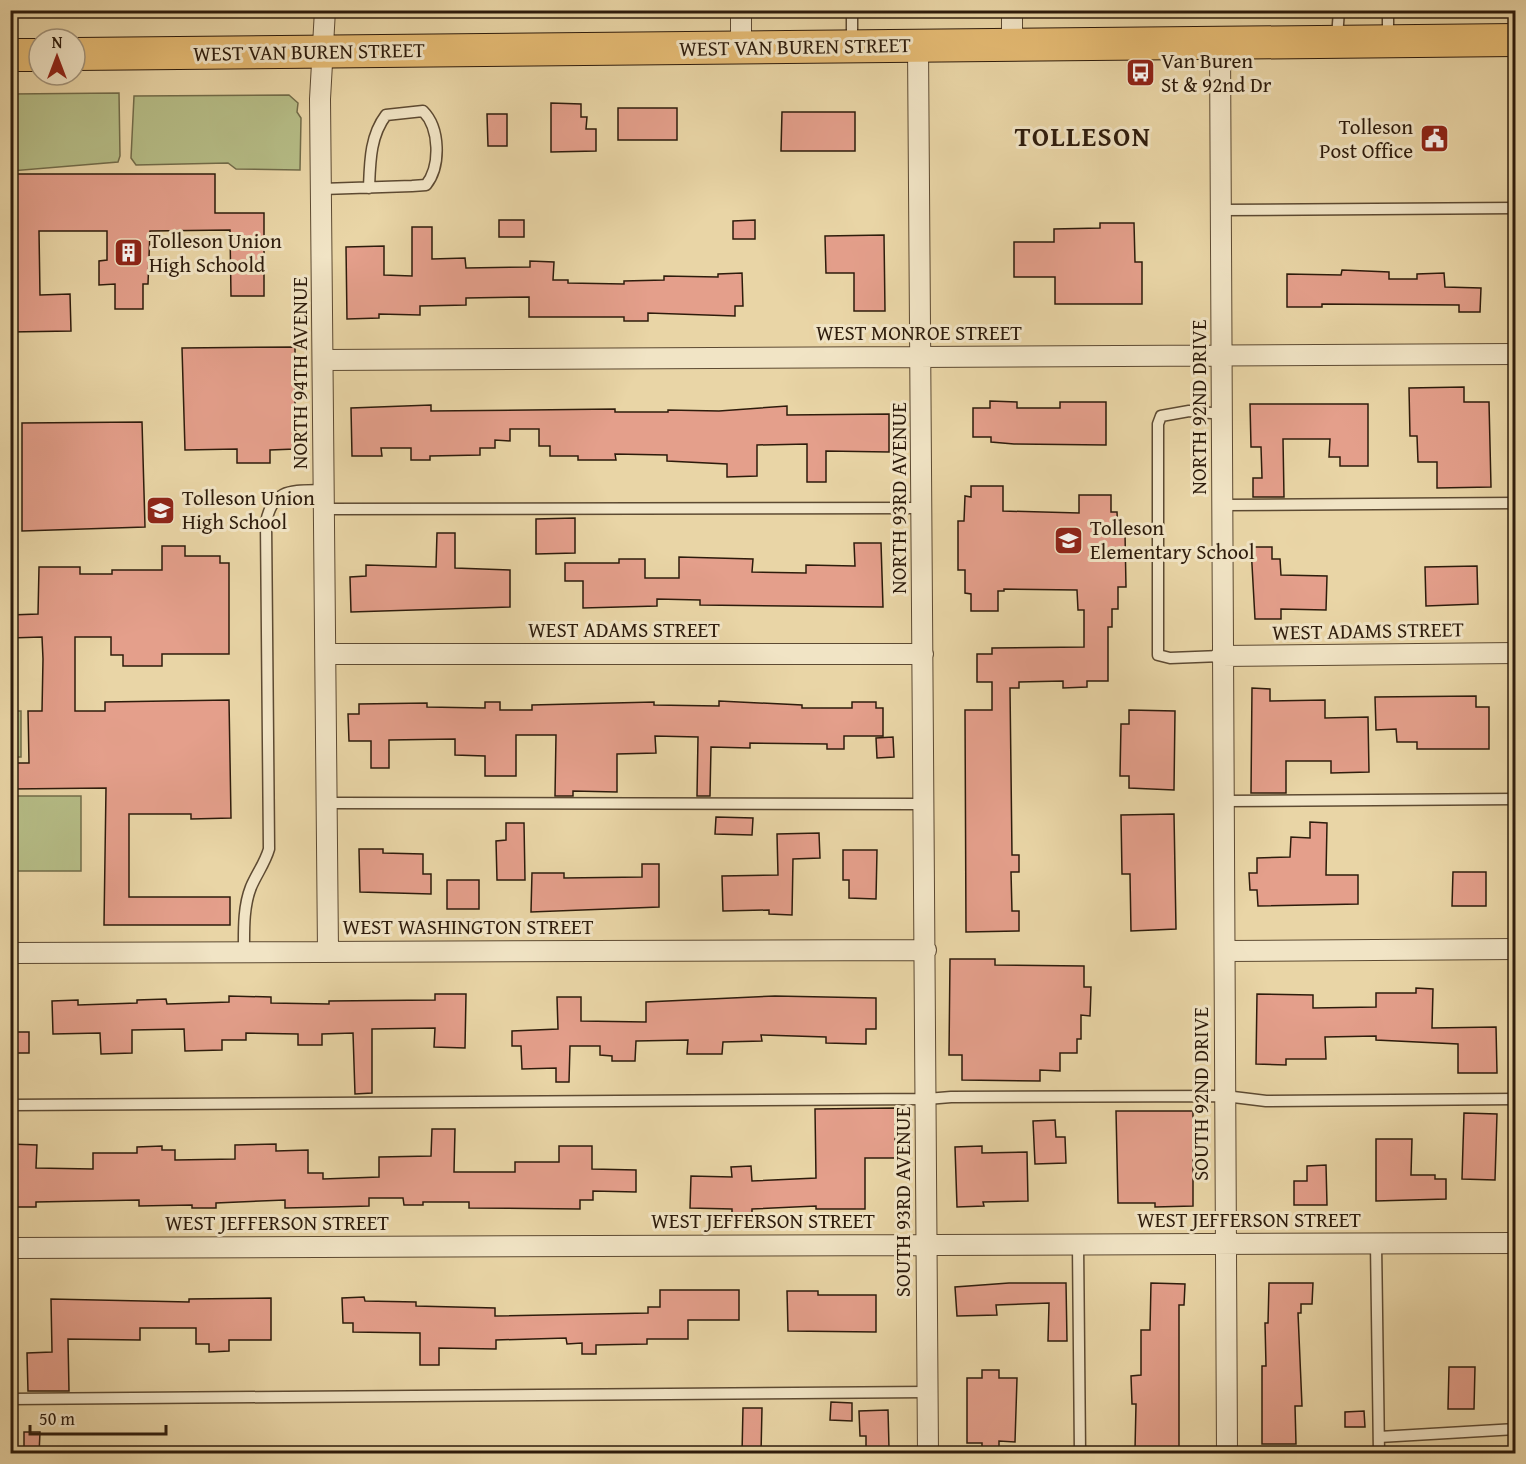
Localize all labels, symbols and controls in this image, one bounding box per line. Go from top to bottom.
north arrow [27,27,87,87]
street label: WEST VAN BUREN STREET [679,29,911,64]
text: N [52,30,63,54]
street label: WEST VAN BUREN STREET [193,34,425,69]
place label: Van Buren St & 92nd Dr [1161,45,1272,100]
bus stop icon: Van Buren St & 92nd Dr [1124,57,1156,89]
place label: Tolleson Post Office [1319,111,1413,166]
district label: TOLLESON [1015,116,1151,156]
public building icon: Tolleson Post Office [1418,123,1450,155]
place label: Tolleson Union High Schoold [149,225,282,280]
building icon: Tolleson Union High Schoold [112,237,144,269]
street label: NORTH 94TH AVENUE [284,276,315,469]
street label: WEST MONROE STREET [816,317,1022,348]
street label: NORTH 92ND DRIVE [1183,319,1214,495]
street label: NORTH 93RD AVENUE [883,402,914,594]
place label: Tolleson Union High School [182,482,315,537]
school or university icon: Tolleson Union High School [145,494,177,526]
place label: Tolleson Elementary School [1090,512,1255,567]
school or university icon: Tolleson Elementary School [1053,524,1085,556]
street label: WEST ADAMS STREET [1272,613,1464,648]
street label: WEST ADAMS STREET [528,614,720,645]
street label: WEST WASHINGTON STREET [343,911,594,942]
street label: SOUTH 92ND DRIVE [1185,1007,1216,1181]
street label: SOUTH 93RD AVENUE [887,1106,918,1297]
street label: WEST JEFFERSON STREET [1137,1204,1361,1235]
street label: WEST JEFFERSON STREET [651,1205,875,1236]
street label: WEST JEFFERSON STREET [165,1207,389,1238]
scale bar [30,1398,166,1436]
text: 50 m [39,1405,75,1432]

